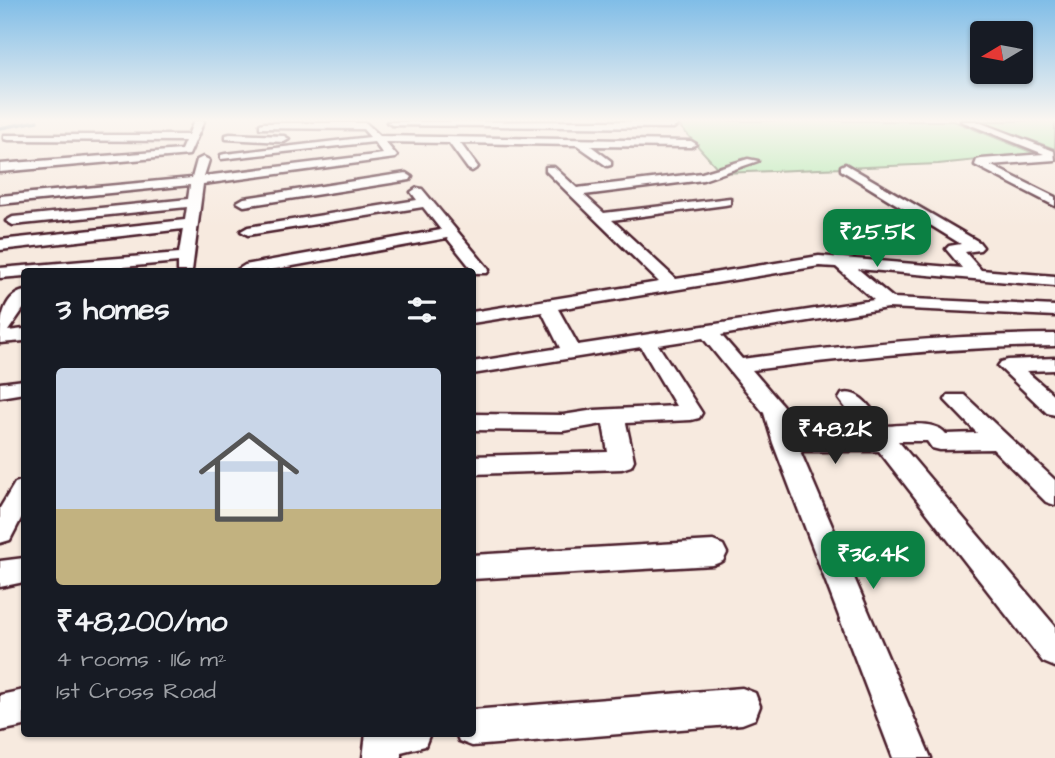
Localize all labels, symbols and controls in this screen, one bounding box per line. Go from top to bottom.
north arrow [970,21,1032,84]
map controls [970,21,1033,84]
pin: ₹25.5K [820,210,934,269]
text: ₹25.5K [839,216,915,248]
text: 3 homes [56,289,170,331]
icon: filters [403,291,441,329]
pin: ₹48.2K [778,406,892,466]
text: ₹48.2K [798,413,872,445]
icon: home [186,414,312,540]
pin: ₹36.4K [816,532,930,591]
text: ₹36.4K [837,538,909,570]
text: ₹48,200/mo [56,601,227,643]
text: 4 rooms · 116 m² [56,643,227,675]
text: 1st Cross Road [56,675,216,707]

